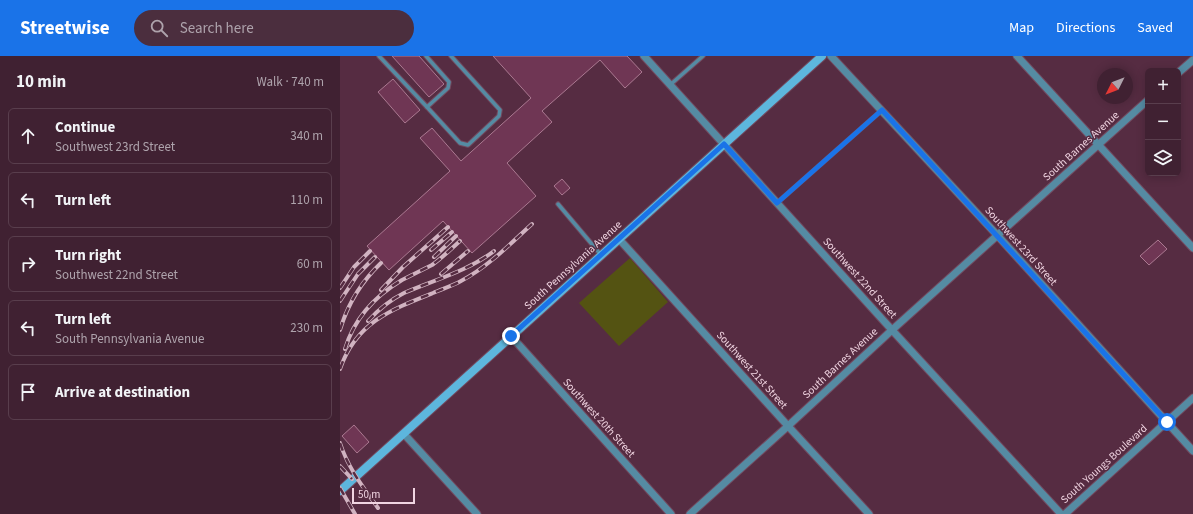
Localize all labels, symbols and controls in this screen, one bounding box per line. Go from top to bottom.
search box [134,10,414,46]
text: Streetwise [20,15,110,42]
icon: search [148,17,170,39]
text: Search here [180,18,254,39]
text: Map [1009,18,1034,38]
text: Directions [1056,18,1115,38]
text: Saved [1137,18,1173,38]
north arrow [1097,68,1133,104]
map controls [1145,68,1181,176]
button: + [1145,68,1181,104]
text: 10 min [16,70,66,94]
text: Walk · 740 m [256,73,324,91]
button: − [1145,104,1181,140]
street label: South Barnes Avenue [1040,107,1123,184]
text: Continue [55,117,115,138]
icon: ahead [17,125,39,147]
text: 340 m [290,127,323,145]
text: Southwest 23rd Street [55,138,175,156]
button: layers [1145,140,1181,176]
icon: left [17,189,39,211]
text: Turn left [55,190,111,211]
text: 110 m [290,191,323,209]
street label: Southwest 23rd Street [981,203,1061,289]
street label: South Pennsylvania Avenue [521,217,625,313]
street label: Southwest 22nd Street [820,234,901,322]
text: Turn right [55,245,121,266]
icon: right [17,253,39,275]
text: 60 m [297,255,323,273]
text: Southwest 22nd Street [55,266,178,284]
text: Turn left [55,309,111,330]
icon: left [17,317,39,339]
text: 230 m [290,319,323,337]
street label: South Barnes Avenue [799,324,881,402]
route end [502,327,520,345]
street label: Southwest 21st Street [713,328,791,412]
text: South Pennsylvania Avenue [55,330,205,348]
street label: Southwest 20th Street [559,375,639,461]
icon: arrive [17,381,39,403]
text: Arrive at destination [55,382,190,403]
route start [1158,413,1176,431]
street label: South Youngs Boulevard [1057,421,1151,507]
scale bar [352,486,415,505]
text: 50 m [358,487,380,502]

